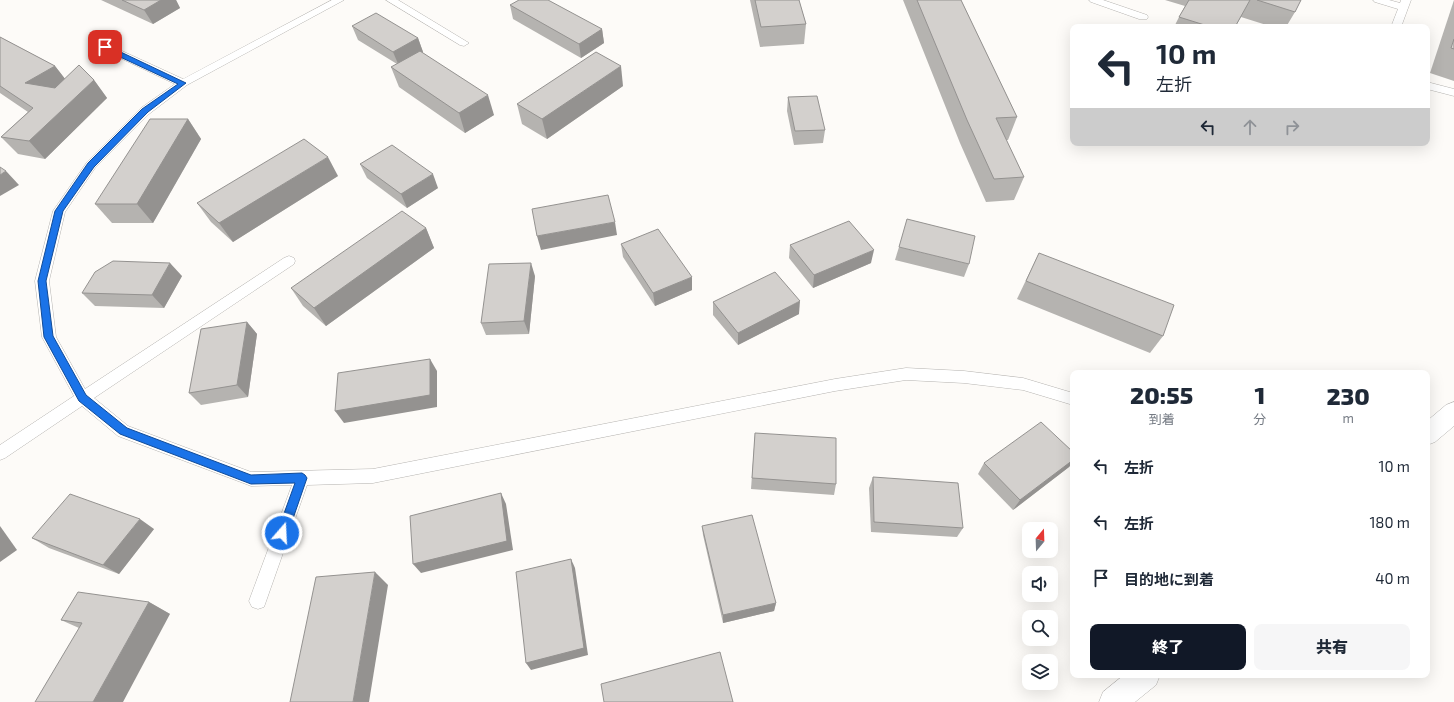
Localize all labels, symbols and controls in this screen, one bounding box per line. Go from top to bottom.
pin [88,30,122,64]
icon: arrive [94,36,116,58]
text: 10 m [1156,36,1216,70]
icon: left [1090,40,1142,92]
text: 左折 [1156,73,1192,95]
icon: left [1197,116,1219,138]
icon: ahead [1239,116,1261,138]
icon: right [1281,116,1303,138]
text: 20:55 [1130,380,1193,409]
text: 1 [1254,380,1265,409]
text: 230 [1326,381,1370,410]
text: m [1342,410,1354,426]
text: 到着 [1149,411,1175,427]
text: 分 [1253,411,1266,427]
icon: left [1090,455,1112,477]
text: 10 m [1378,457,1410,475]
text: 左折 [1124,458,1154,476]
icon: left [1090,511,1112,533]
position arrow [261,512,303,554]
text: 180 m [1369,513,1410,531]
text: 左折 [1124,514,1154,532]
north arrow [1022,522,1058,558]
map controls [1022,522,1058,690]
button: sound [1022,566,1058,602]
icon: arrive [1090,567,1112,589]
text: 40 m [1375,569,1410,587]
text: 目的地に到着 [1124,570,1214,588]
button: search [1022,610,1058,646]
button: 終了 [1090,624,1246,670]
button: 共有 [1254,624,1410,670]
button: layers [1022,654,1058,690]

